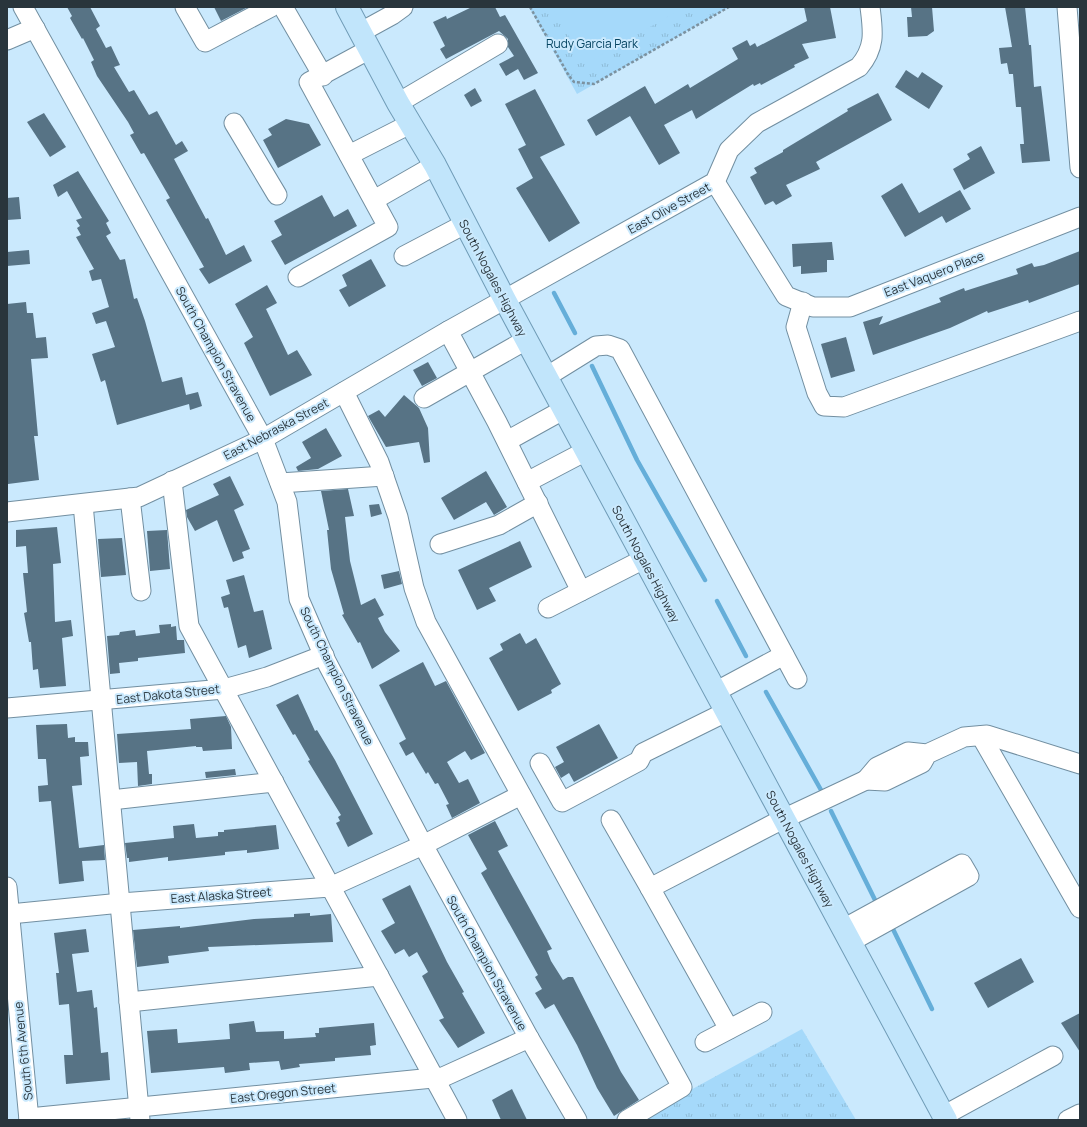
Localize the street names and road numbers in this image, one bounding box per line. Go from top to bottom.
street label: East Olive Street [625,178,713,238]
street label: South Nogales Highway [455,216,531,340]
street label: East Vaquero Place [882,247,986,301]
street label: South Champion Stravenue [172,284,260,424]
street label: East Nebraska Street [221,394,332,464]
street label: South Nogales Highway [608,502,684,626]
street label: South Champion Stravenue [296,604,378,748]
street label: East Dakota Street [115,680,221,708]
street label: South Nogales Highway [762,787,838,911]
street label: East Alaska Street [170,883,272,907]
street label: South Champion Stravenue [443,893,531,1033]
street label: South 6th Avenue [9,1001,37,1101]
street label: East Oregon Street [229,1079,337,1107]

